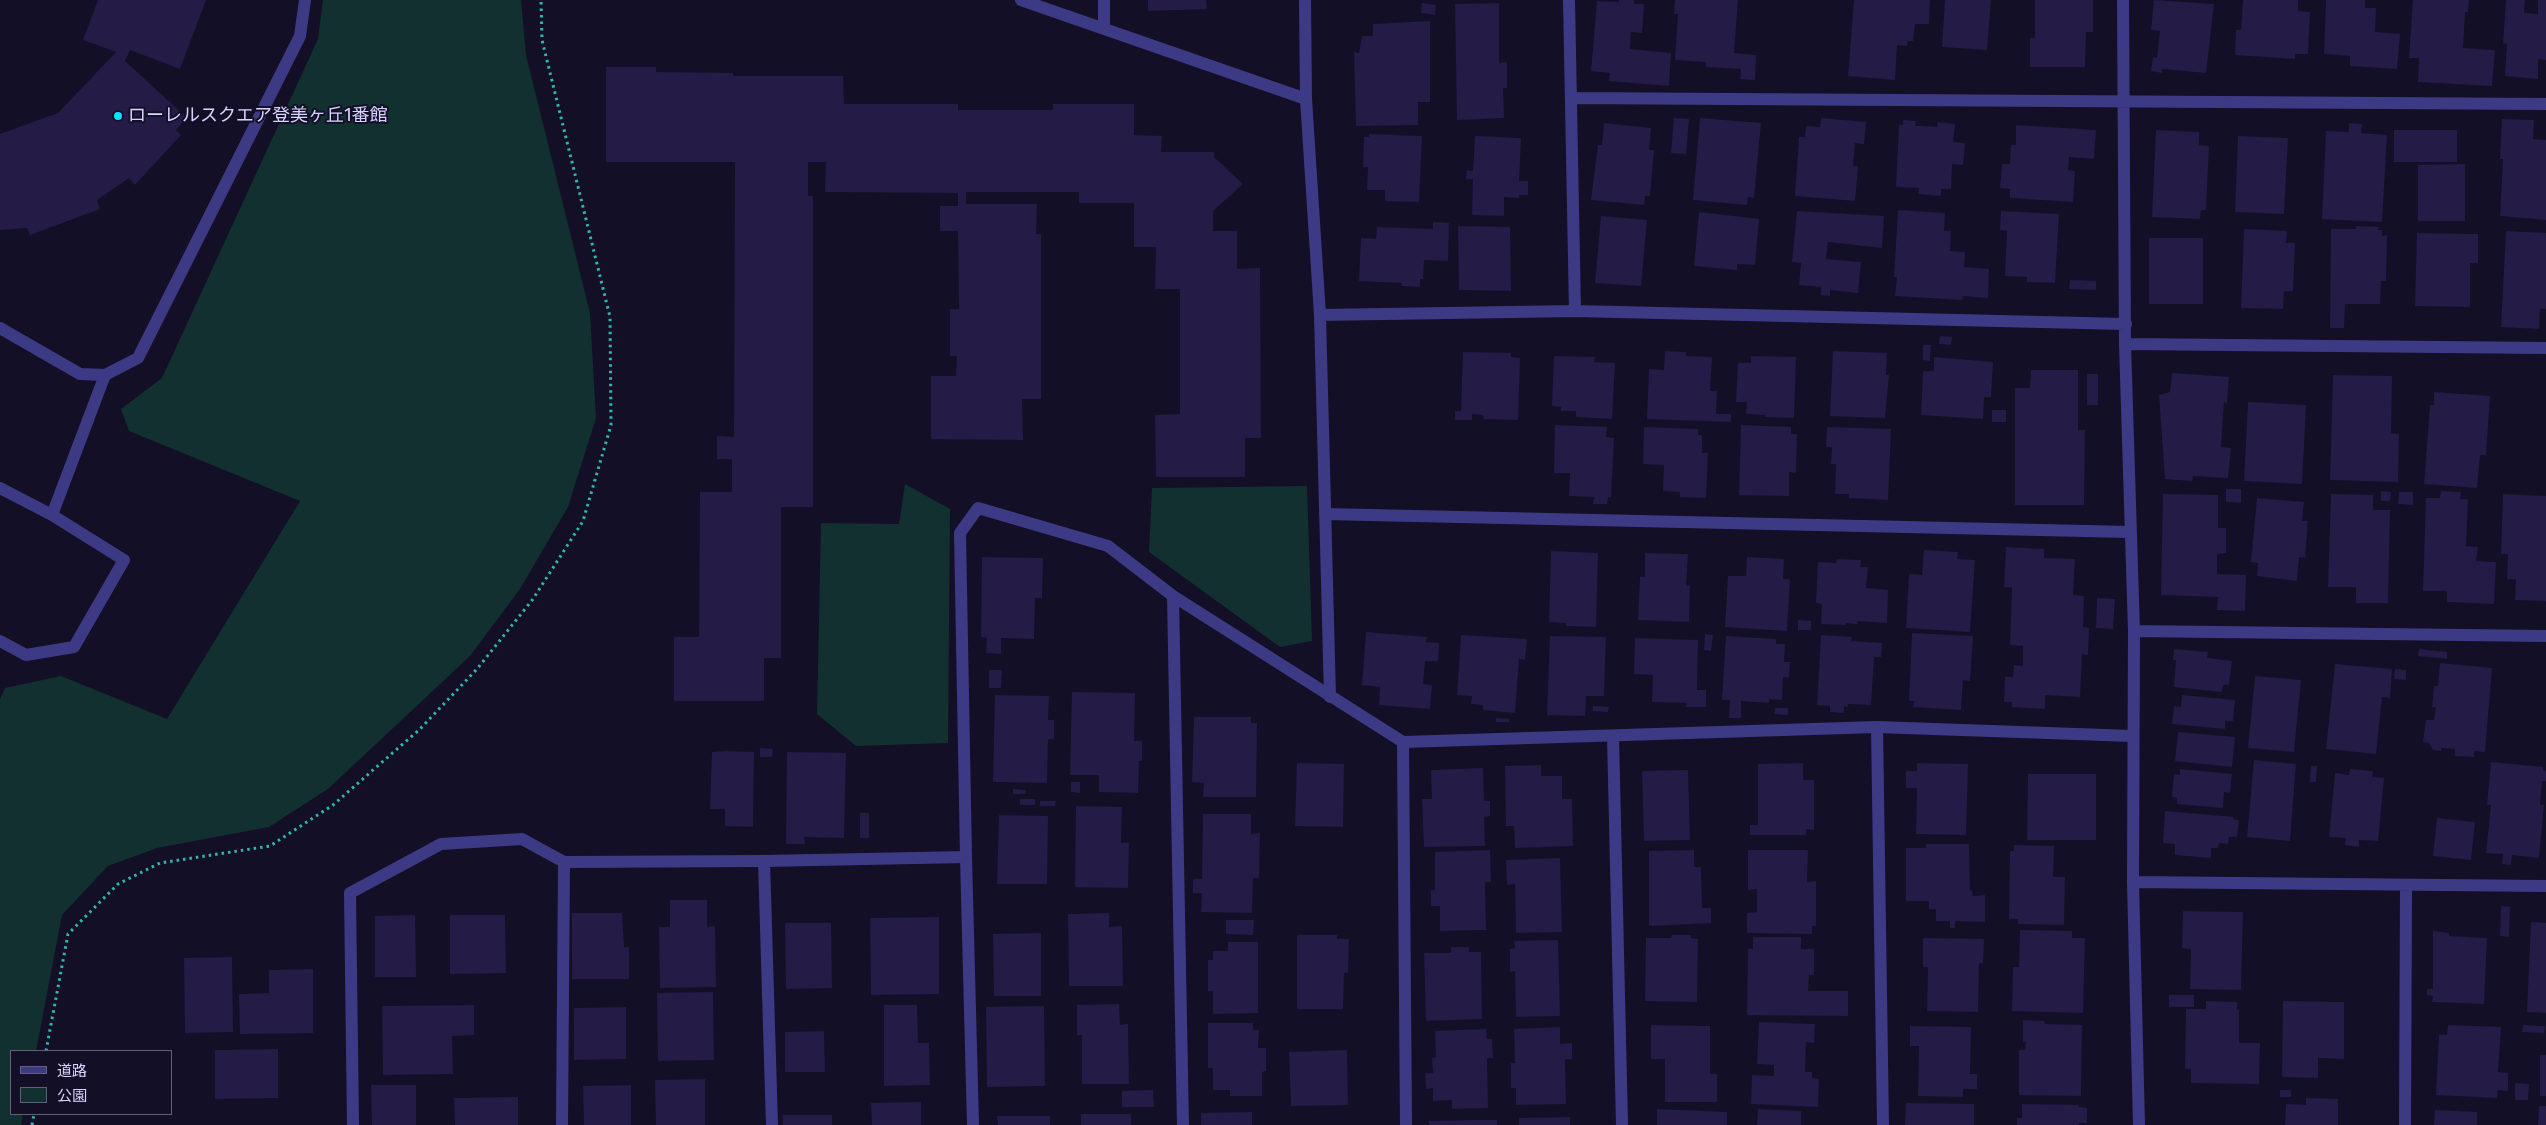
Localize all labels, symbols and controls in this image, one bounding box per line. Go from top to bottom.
place label: ローレルスクエア登美ヶ丘1番館 [128,105,388,127]
marker: ローレルスクエア登美ヶ丘1番館 [112,110,124,122]
legend [10,1050,172,1115]
text: 道路 [57,1062,87,1080]
text: 公園 [57,1087,87,1105]

